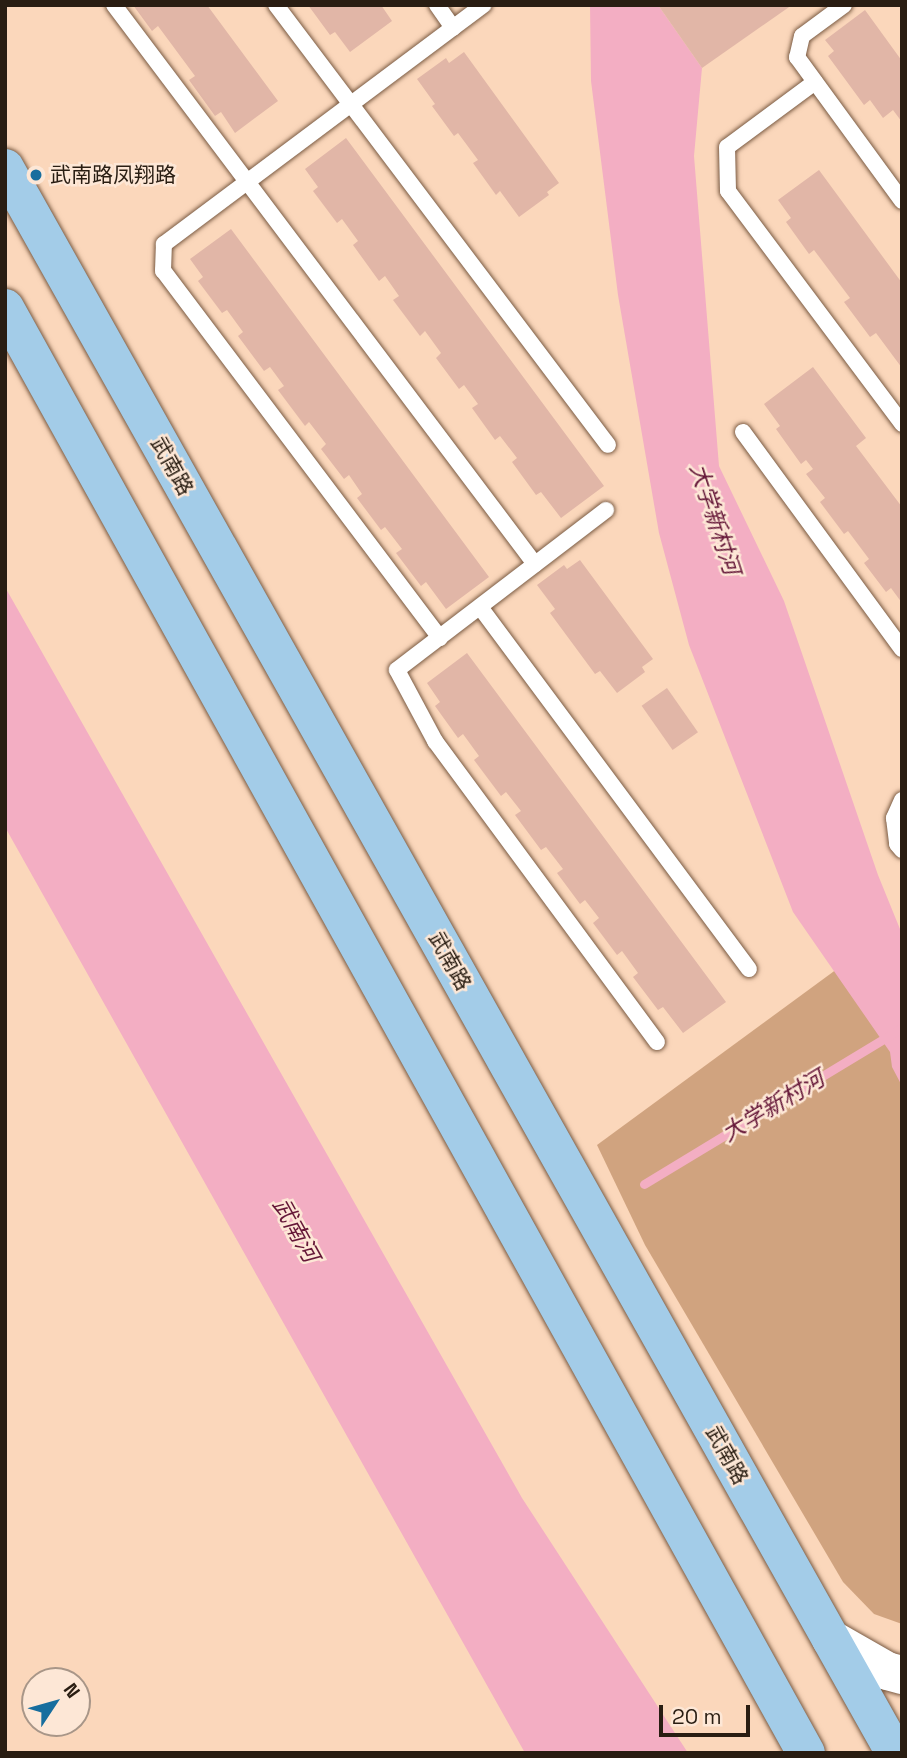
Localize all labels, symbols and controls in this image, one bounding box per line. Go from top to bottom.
place label: 武南路凤翔路 [50,162,176,188]
marker: 武南路凤翔路 [28,167,44,183]
street label: 武南路 [146,432,198,500]
water label: 大学新村河 [684,460,746,578]
street label: 武南路 [424,927,476,995]
water label: 大学新村河 [717,1065,829,1147]
water label: 武南河 [267,1193,325,1267]
street label: 武南路 [701,1421,753,1489]
north arrow [21,1667,91,1737]
text: N [58,1678,86,1703]
scale bar [662,1692,753,1736]
text: 20 m [672,1703,722,1730]

